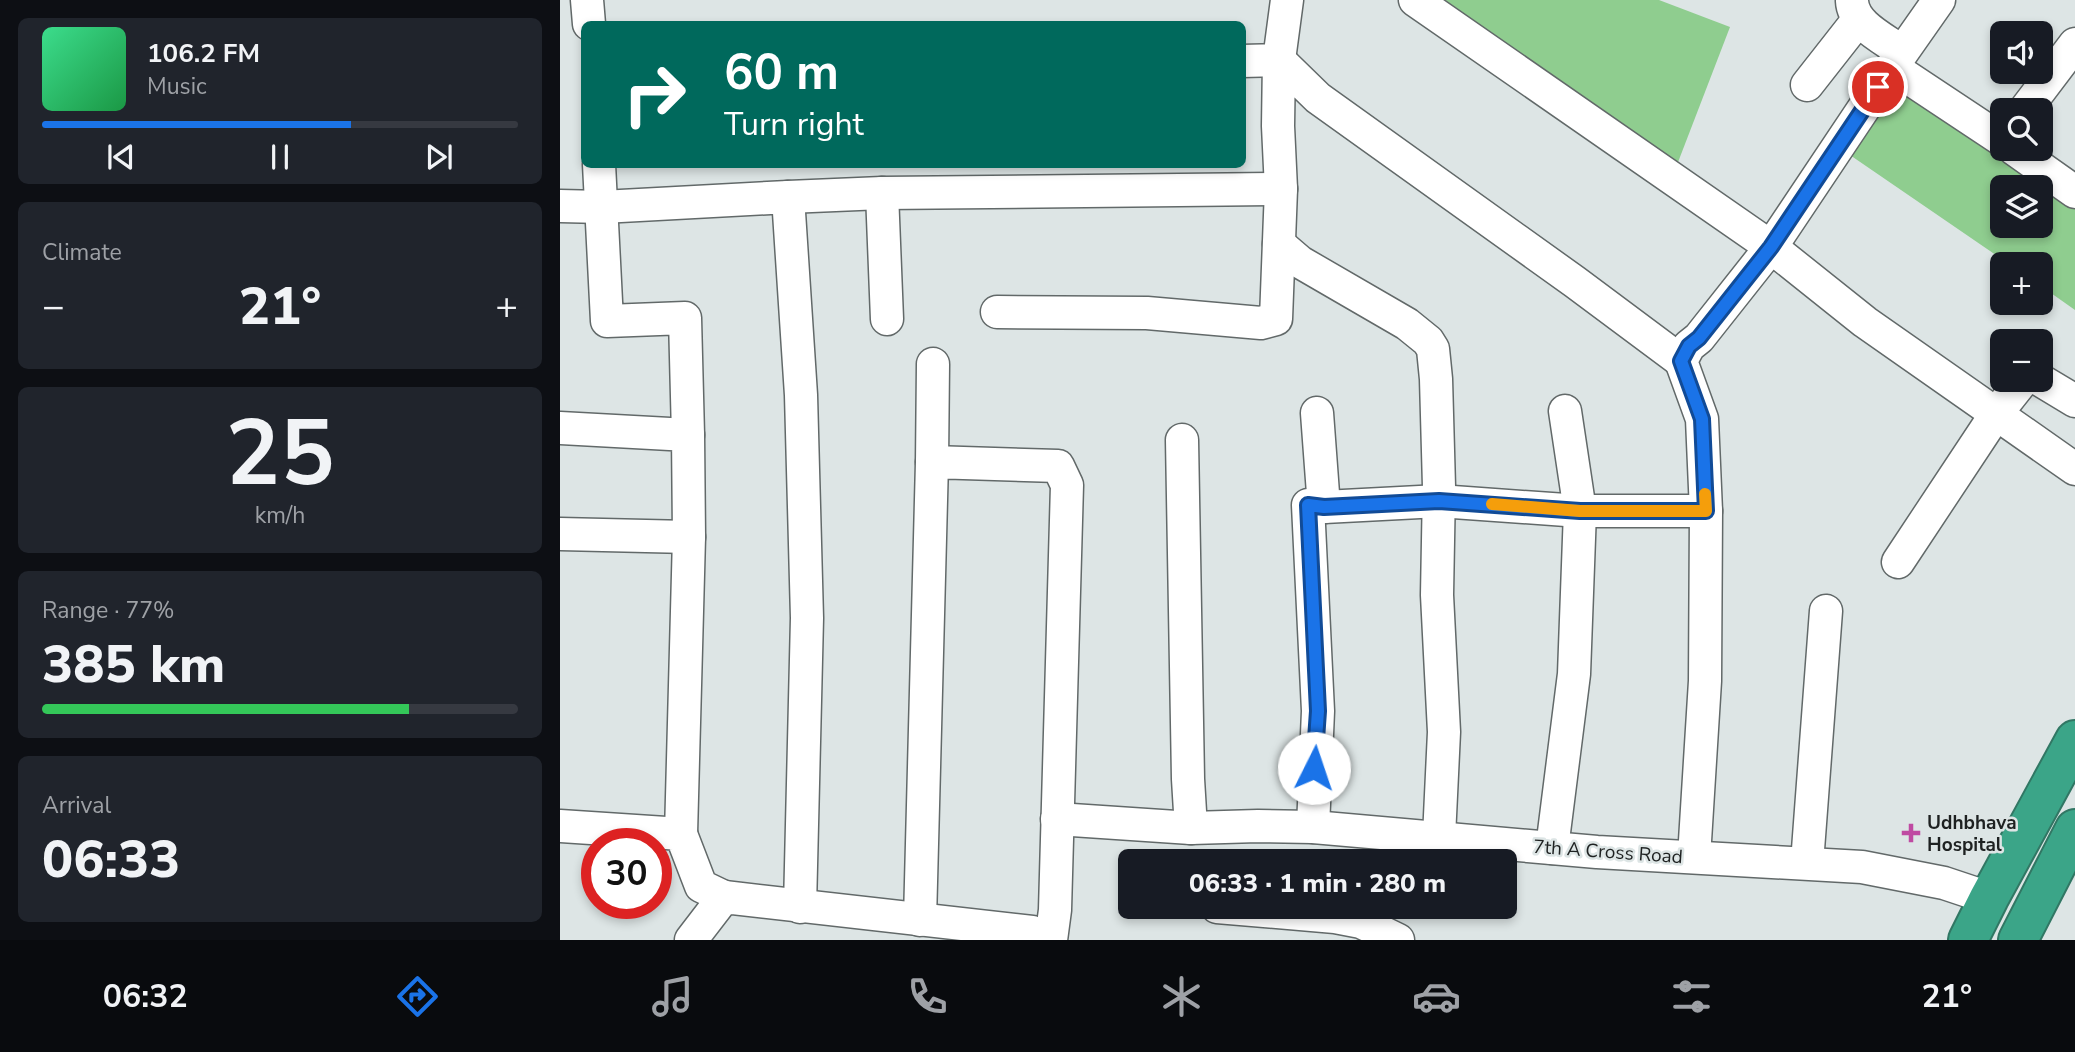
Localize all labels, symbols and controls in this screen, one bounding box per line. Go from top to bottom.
map controls [1990,21,2053,392]
button: sound [1990,21,2053,84]
text: 106.2 FM [147,36,260,71]
text: 60 m [724,39,839,106]
icon: right [609,49,700,140]
pin [1848,57,1908,117]
icon: arrive [1859,68,1897,106]
text: Music [147,71,207,102]
button: search [1990,98,2053,161]
text: Turn right [724,103,864,146]
icon: previous [102,138,140,176]
icon: pause [261,138,299,176]
icon: next [420,138,458,176]
button: layers [1990,175,2053,238]
text: Climate [42,237,122,268]
button: + [1990,252,2053,315]
text: 21° [239,271,321,342]
text: − [42,281,65,332]
text: + [495,281,518,332]
button: − [1990,329,2053,392]
text: 25 [225,392,335,516]
text: km/h [255,500,305,531]
text: Range · 77% [42,595,174,626]
text: 385 km [42,629,225,700]
position arrow [1277,731,1351,805]
text: Arrival [42,790,111,821]
place label: Udhbhava Hospital [1927,810,2017,858]
marker: Udhbhava Hospital [1901,823,1921,843]
text: 06:33 [42,824,180,895]
speed limit sign: 30 [581,828,672,919]
street label: 7th A Cross Road [1532,834,1684,870]
text: 06:33 · 1 min · 280 m [1189,866,1446,901]
icon: directions [393,972,442,1021]
icon: music [648,972,697,1021]
icon: phone [903,972,952,1021]
icon: climate [1157,972,1206,1021]
icon: car [1412,972,1461,1021]
icon: filters [1667,972,1716,1021]
text: 06:32 [103,975,188,1018]
text: 21° [1922,975,1972,1018]

